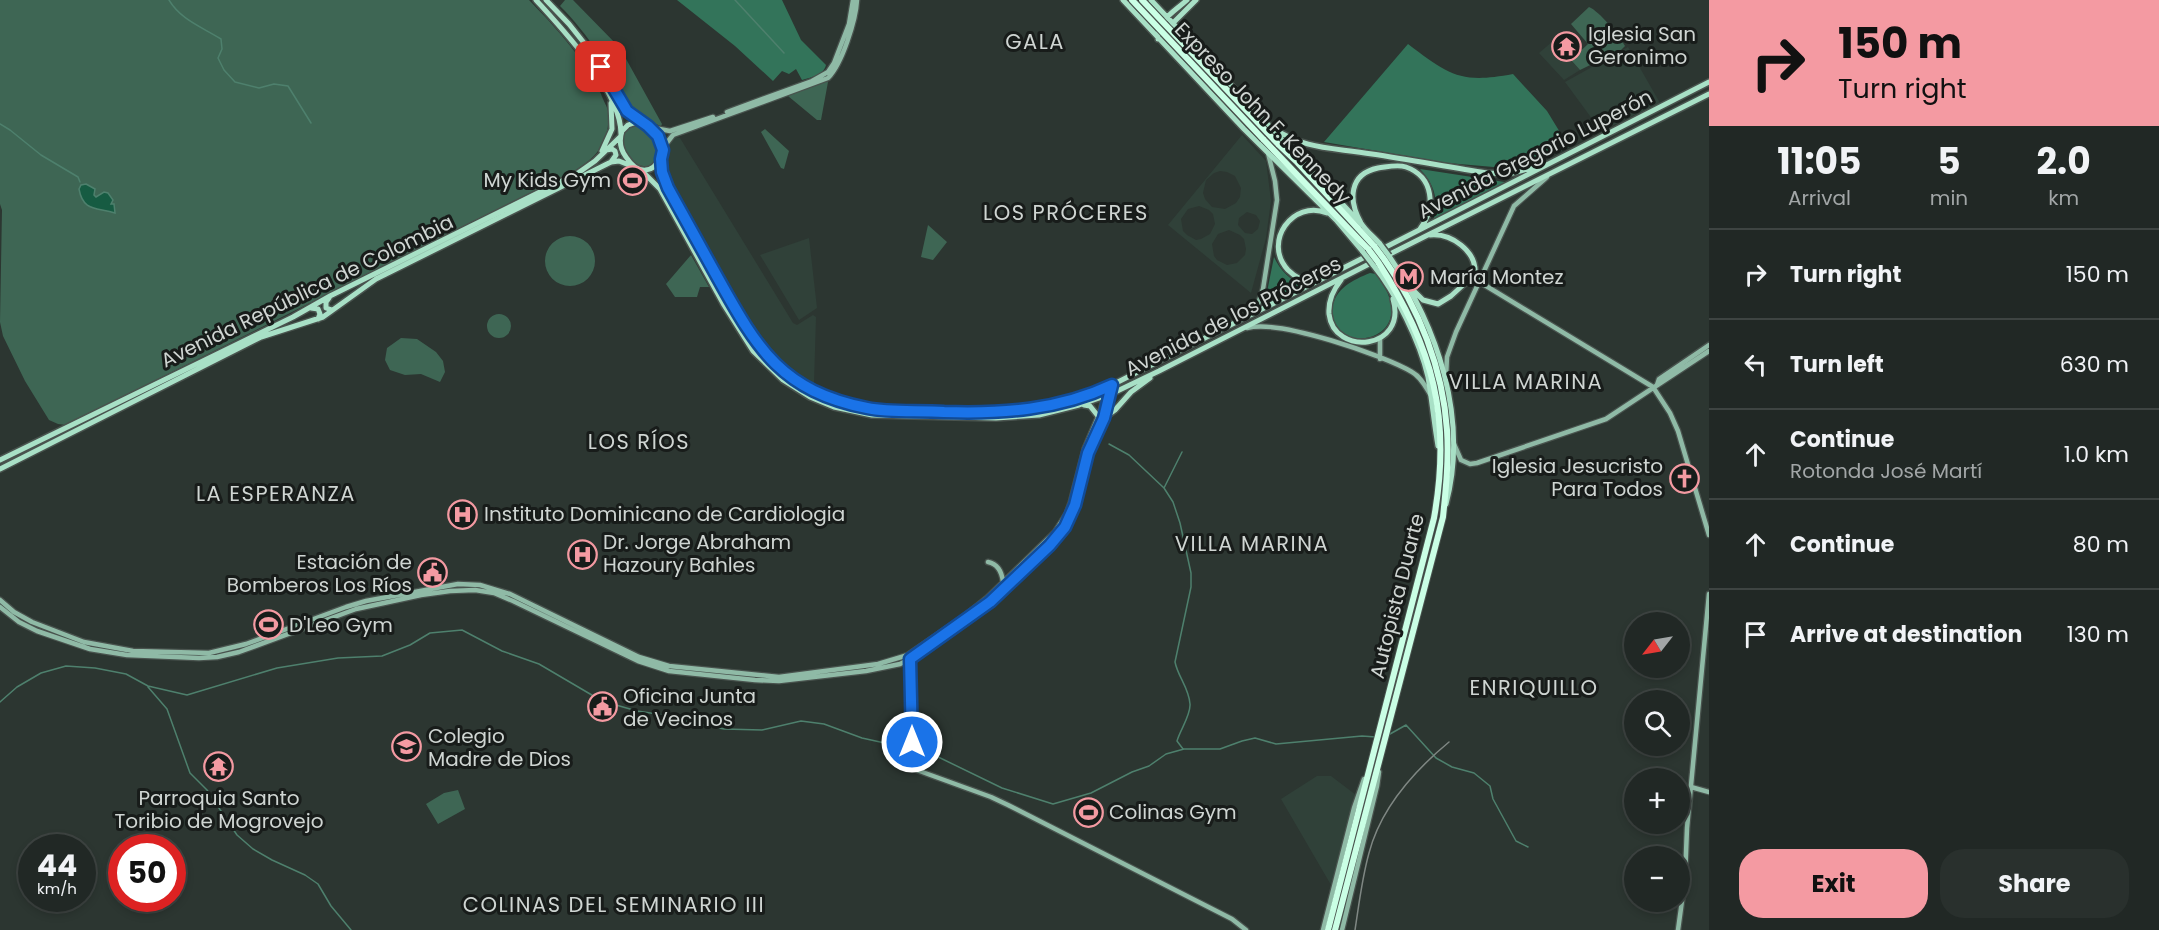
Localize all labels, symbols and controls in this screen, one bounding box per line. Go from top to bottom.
text: 150 m [1838,14,1962,73]
street label: Expreso John F. Kennedy [1169,16,1357,210]
place label: Iglesia San Geronimo [1588,20,1696,71]
icon: right [1739,24,1817,102]
district label: GALA [1005,27,1065,56]
temple icon: Iglesia San Geronimo [1551,30,1583,62]
pin [575,41,626,92]
icon: arrive [584,50,617,83]
text: Turn right [1838,70,1967,107]
street label: Avenida Gregorio Luperón [1413,83,1657,225]
text: 11:05 [1777,136,1862,187]
text: 5 [1937,136,1961,187]
text: 2.0 [2036,136,2091,187]
sports icon: My Kids Gym [616,164,648,196]
place label: My Kids Gym [484,166,611,194]
text: Arrival [1788,184,1851,212]
text: min [1930,184,1968,212]
text: km [2048,184,2079,212]
district label: LOS PRÓCERES [983,198,1149,227]
street label: Avenida República de Colombia [156,208,458,374]
street label: Avenida de los Próceres [1120,249,1346,383]
icon: right [1739,258,1772,291]
text: Turn right [1790,259,1901,290]
text: 150 m [2066,259,2129,290]
metro station icon: María Montez [1393,261,1425,293]
place label: María Montez [1430,263,1564,291]
icon: left [1739,348,1772,381]
text: Turn left [1790,349,1884,380]
text: 630 m [2060,349,2129,380]
district label: VILLA MARINA [1449,367,1603,396]
text: Continue [1790,424,1894,455]
district label: LOS RÍOS [588,427,690,456]
icon: ahead [1739,438,1772,471]
text: 1.0 km [2064,439,2129,470]
place label: Iglesia Jesucristo Para Todos [1492,452,1663,503]
text: Rotonda José Martí [1790,457,1982,485]
church icon: Iglesia Jesucristo Para Todos [1668,462,1700,494]
district label: LA ESPERANZA [196,479,356,508]
hospital icon: Instituto Dominicano de Cardiologia [447,498,479,530]
place label: Instituto Dominicano de Cardiologia [484,500,845,528]
street label: Autopista Duarte [1363,511,1431,681]
place label: Dr. Jorge Abraham Hazoury Bahles [603,528,791,579]
icon: ahead [1739,528,1772,561]
district label: VILLA MARINA [1175,529,1329,558]
text: Continue [1790,529,1894,560]
text: 80 m [2073,529,2129,560]
hospital icon: Dr. Jorge Abraham Hazoury Bahles [566,538,598,570]
place label: Estación de Bomberos Los Ríos [227,548,412,599]
public building icon: Estación de Bomberos Los Ríos [417,557,449,589]
sports icon: D'Leo Gym [252,609,284,641]
place label: D'Leo Gym [289,611,393,639]
north arrow [1624,612,1690,678]
map controls [1624,612,1690,912]
icon: arrive [1739,618,1772,651]
text: Arrive at destination [1790,619,2022,650]
text: 130 m [2067,619,2129,650]
district label: ENRIQUILLO [1469,673,1599,702]
place label: Oficina Junta de Vecinos [623,682,756,733]
button: search [1624,690,1690,756]
public building icon: Oficina Junta de Vecinos [586,691,618,723]
position arrow [880,710,944,774]
place label: Colegio Madre de Dios [428,722,571,773]
school or university icon: Colegio Madre de Dios [391,731,423,763]
temple icon: Parroquia Santo Toribio de Mogrovejo [203,751,235,783]
button: + [1624,768,1690,834]
place label: Parroquia Santo Toribio de Mogrovejo [114,784,324,835]
sports icon: Colinas Gym [1072,796,1104,828]
place label: Colinas Gym [1109,798,1237,826]
speed limit sign: 50 [108,834,186,912]
text: 44 [37,844,77,887]
button: − [1624,846,1690,912]
button: Exit [1739,849,1928,918]
button: Share [1940,849,2129,918]
text: km/h [37,878,77,899]
district label: COLINAS DEL SEMINARIO III [463,890,765,919]

